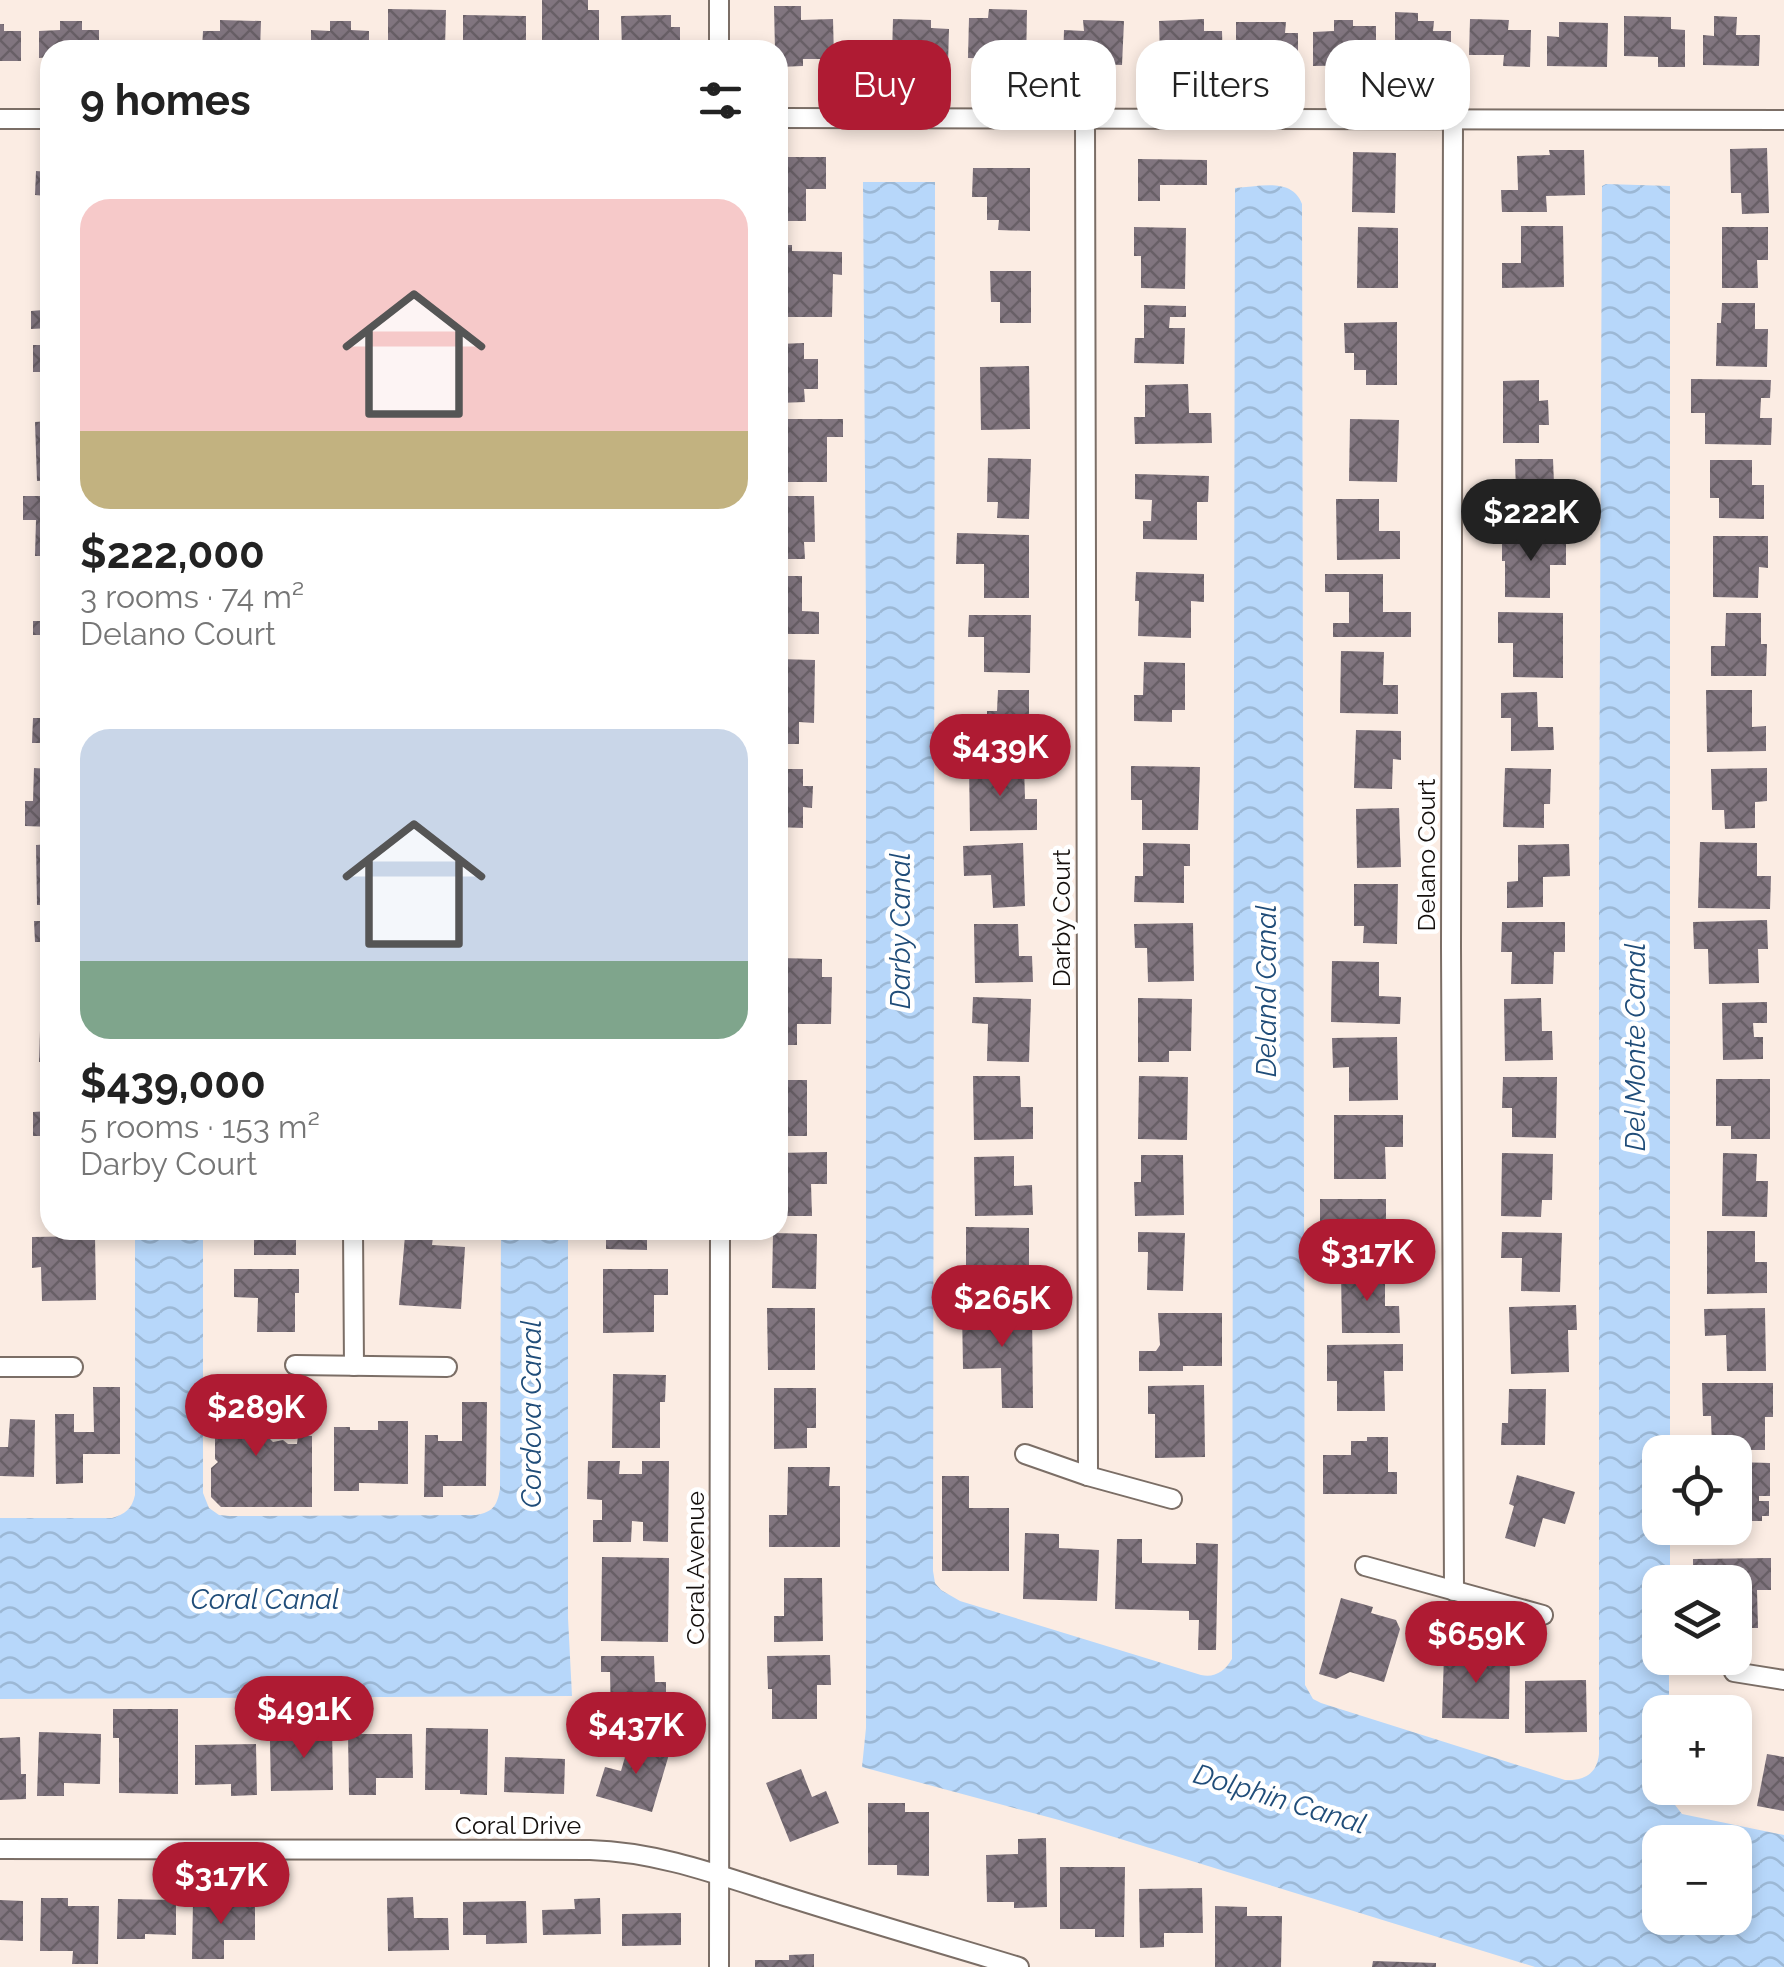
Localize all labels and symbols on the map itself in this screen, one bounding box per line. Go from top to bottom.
pin: $222K [1461,479,1601,564]
pin: $439K [930,714,1070,799]
street label: Delano Court [1411,778,1441,931]
street label: Darby Court [1046,848,1076,987]
water label: Darby Canal [884,853,917,1009]
water label: Deland Canal [1250,905,1283,1077]
water label: Del Monte Canal [1619,943,1652,1151]
pin: $317K [1297,1219,1437,1304]
pin: $265K [932,1265,1072,1350]
water label: Cordova Canal [515,1320,548,1508]
pin: $289K [186,1374,326,1459]
street label: Coral Avenue [680,1491,710,1645]
water label: Coral Canal [191,1583,339,1616]
pin: $659K [1406,1601,1546,1686]
pin: $491K [234,1676,374,1761]
pin: $437K [566,1692,706,1777]
water label: Dolphin Canal [1190,1757,1370,1841]
street label: Coral Drive [455,1810,581,1840]
pin: $317K [151,1842,291,1927]

